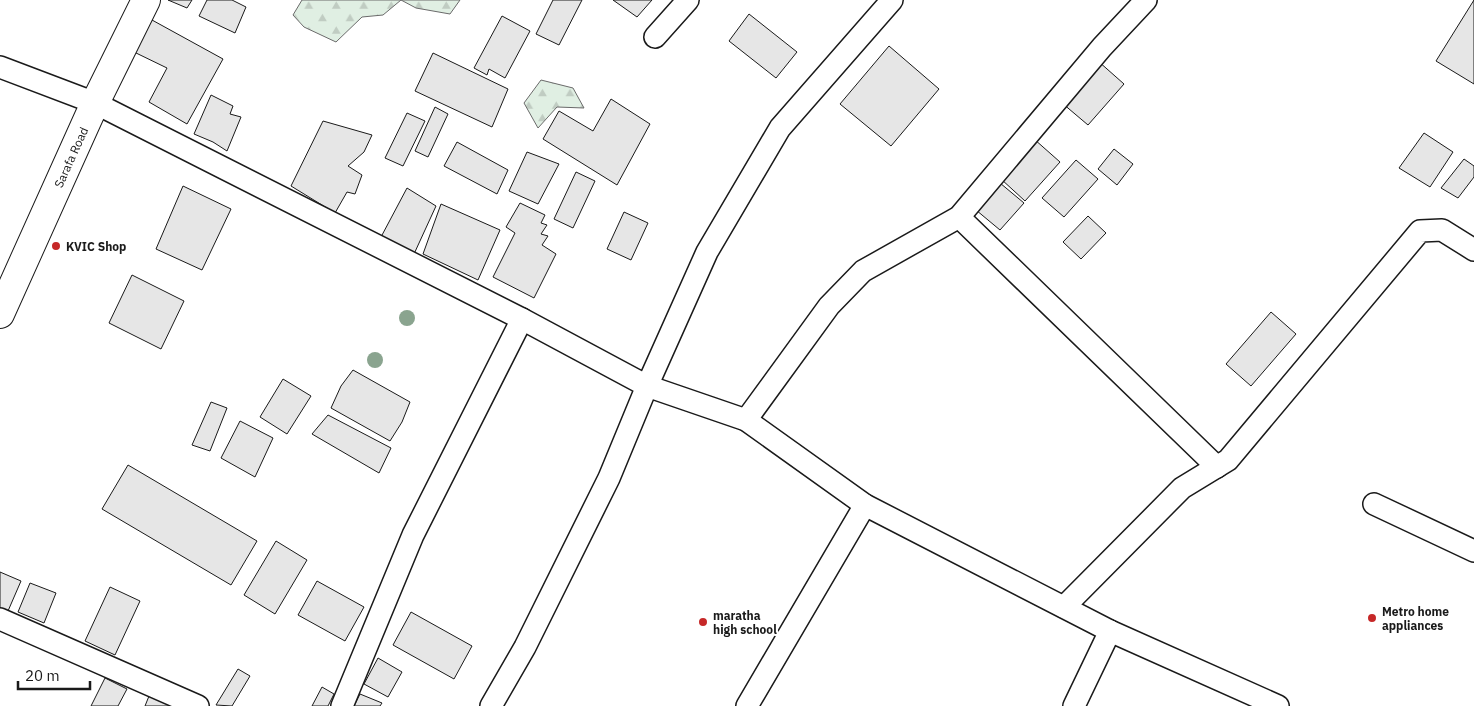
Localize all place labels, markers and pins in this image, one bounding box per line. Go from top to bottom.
place label: KVIC Shop [66,239,126,254]
marker: KVIC Shop [50,240,62,252]
place label: Metro home appliances [1382,604,1449,633]
place label: maratha high school [713,608,777,637]
marker: Metro home appliances [1366,612,1378,624]
marker: maratha high school [697,616,709,628]

